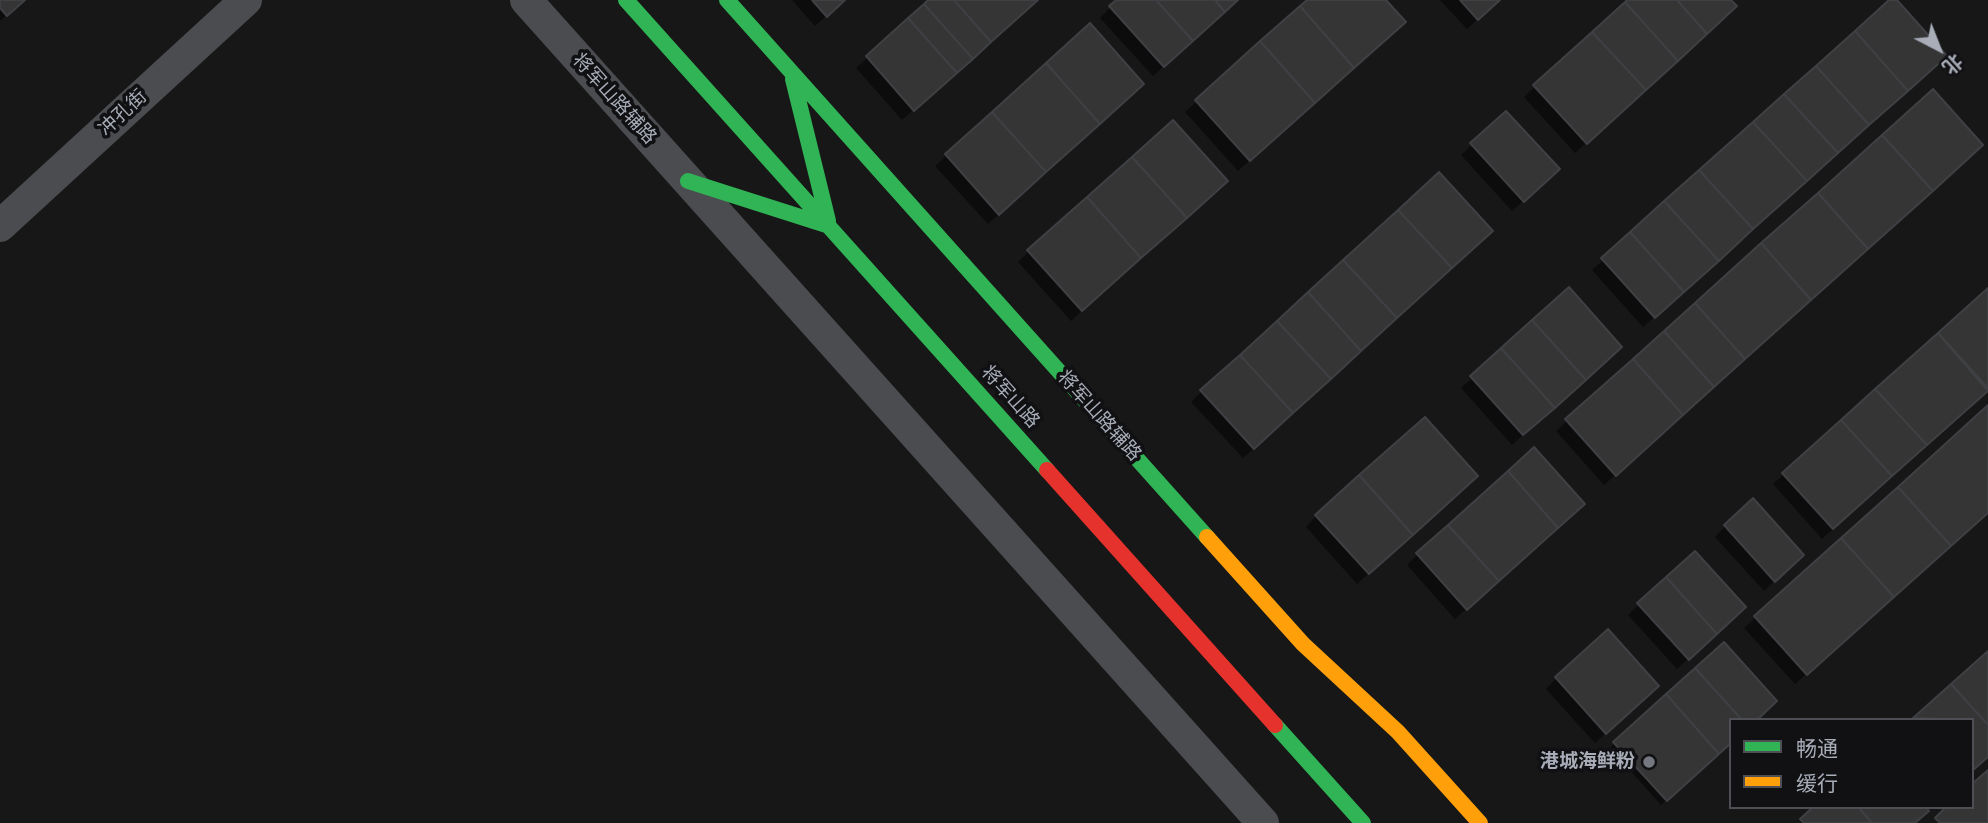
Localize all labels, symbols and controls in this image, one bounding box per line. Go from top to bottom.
north arrow [1904,14,1974,84]
street label: 将军山路辅路 [567,49,661,149]
text: 北 [1937,49,1969,81]
street label: 冲孔街 [94,85,152,141]
street label: 将军山路 [976,361,1044,433]
street label: 将军山路辅路 [1052,366,1146,466]
legend [1729,718,1974,809]
text: 畅通 [1796,734,1838,762]
place label: 港城海鲜粉 [1540,751,1635,773]
marker: 港城海鲜粉 [1641,754,1657,770]
text: 缓行 [1796,769,1838,797]

